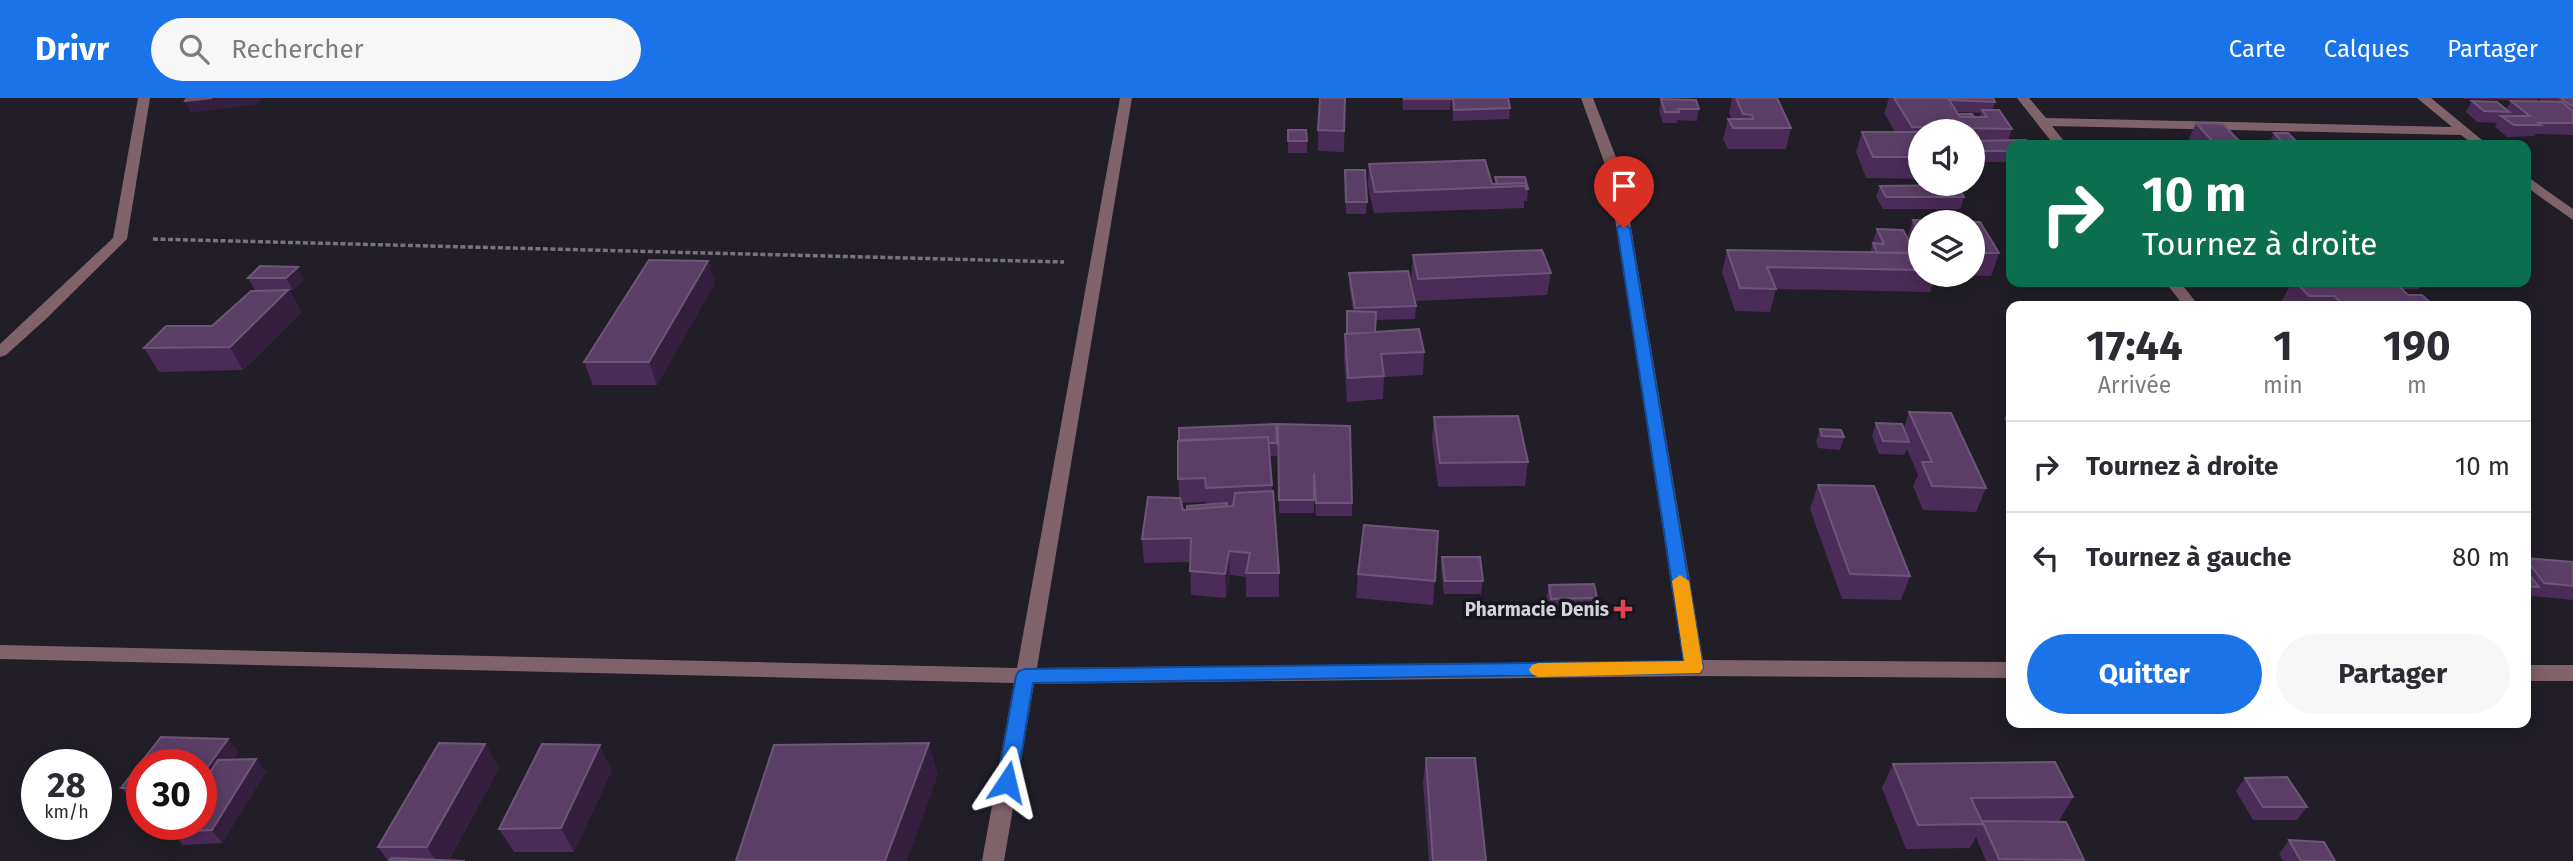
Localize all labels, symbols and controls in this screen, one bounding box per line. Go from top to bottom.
search box [151,18,641,81]
text: Drivr [35,29,109,69]
icon: search [175,30,213,68]
text: Rechercher [231,34,364,65]
text: Carte [2229,35,2286,63]
text: Calques [2324,35,2409,63]
text: Partager [2447,35,2538,63]
map controls [1908,119,1985,287]
button: sound [1908,119,1985,196]
pin [1594,156,1654,228]
text: 10 m [2142,165,2246,224]
icon: arrive [1605,167,1643,205]
icon: right [2027,168,2118,259]
button: layers [1908,210,1985,287]
text: Tournez à droite [2142,225,2378,263]
text: 17:44 [2086,321,2183,371]
text: 1 [2273,321,2293,371]
text: 190 [2383,321,2451,371]
text: Arrivée [2098,371,2171,399]
text: min [2263,371,2303,399]
text: m [2407,371,2427,399]
icon: right [2027,448,2065,486]
text: Tournez à droite [2086,451,2278,482]
text: 10 m [2455,451,2510,482]
icon: left [2027,539,2065,577]
text: Tournez à gauche [2086,542,2291,573]
text: 80 m [2452,542,2510,573]
place label: Pharmacie Denis [1465,598,1609,621]
marker: Pharmacie Denis [1615,601,1631,617]
button: Quitter [2027,634,2262,714]
button: Partager [2276,634,2510,714]
position arrow [970,745,1044,819]
speed limit sign: 30 [126,749,217,840]
text: 28 [47,764,86,806]
text: km/h [44,801,89,823]

